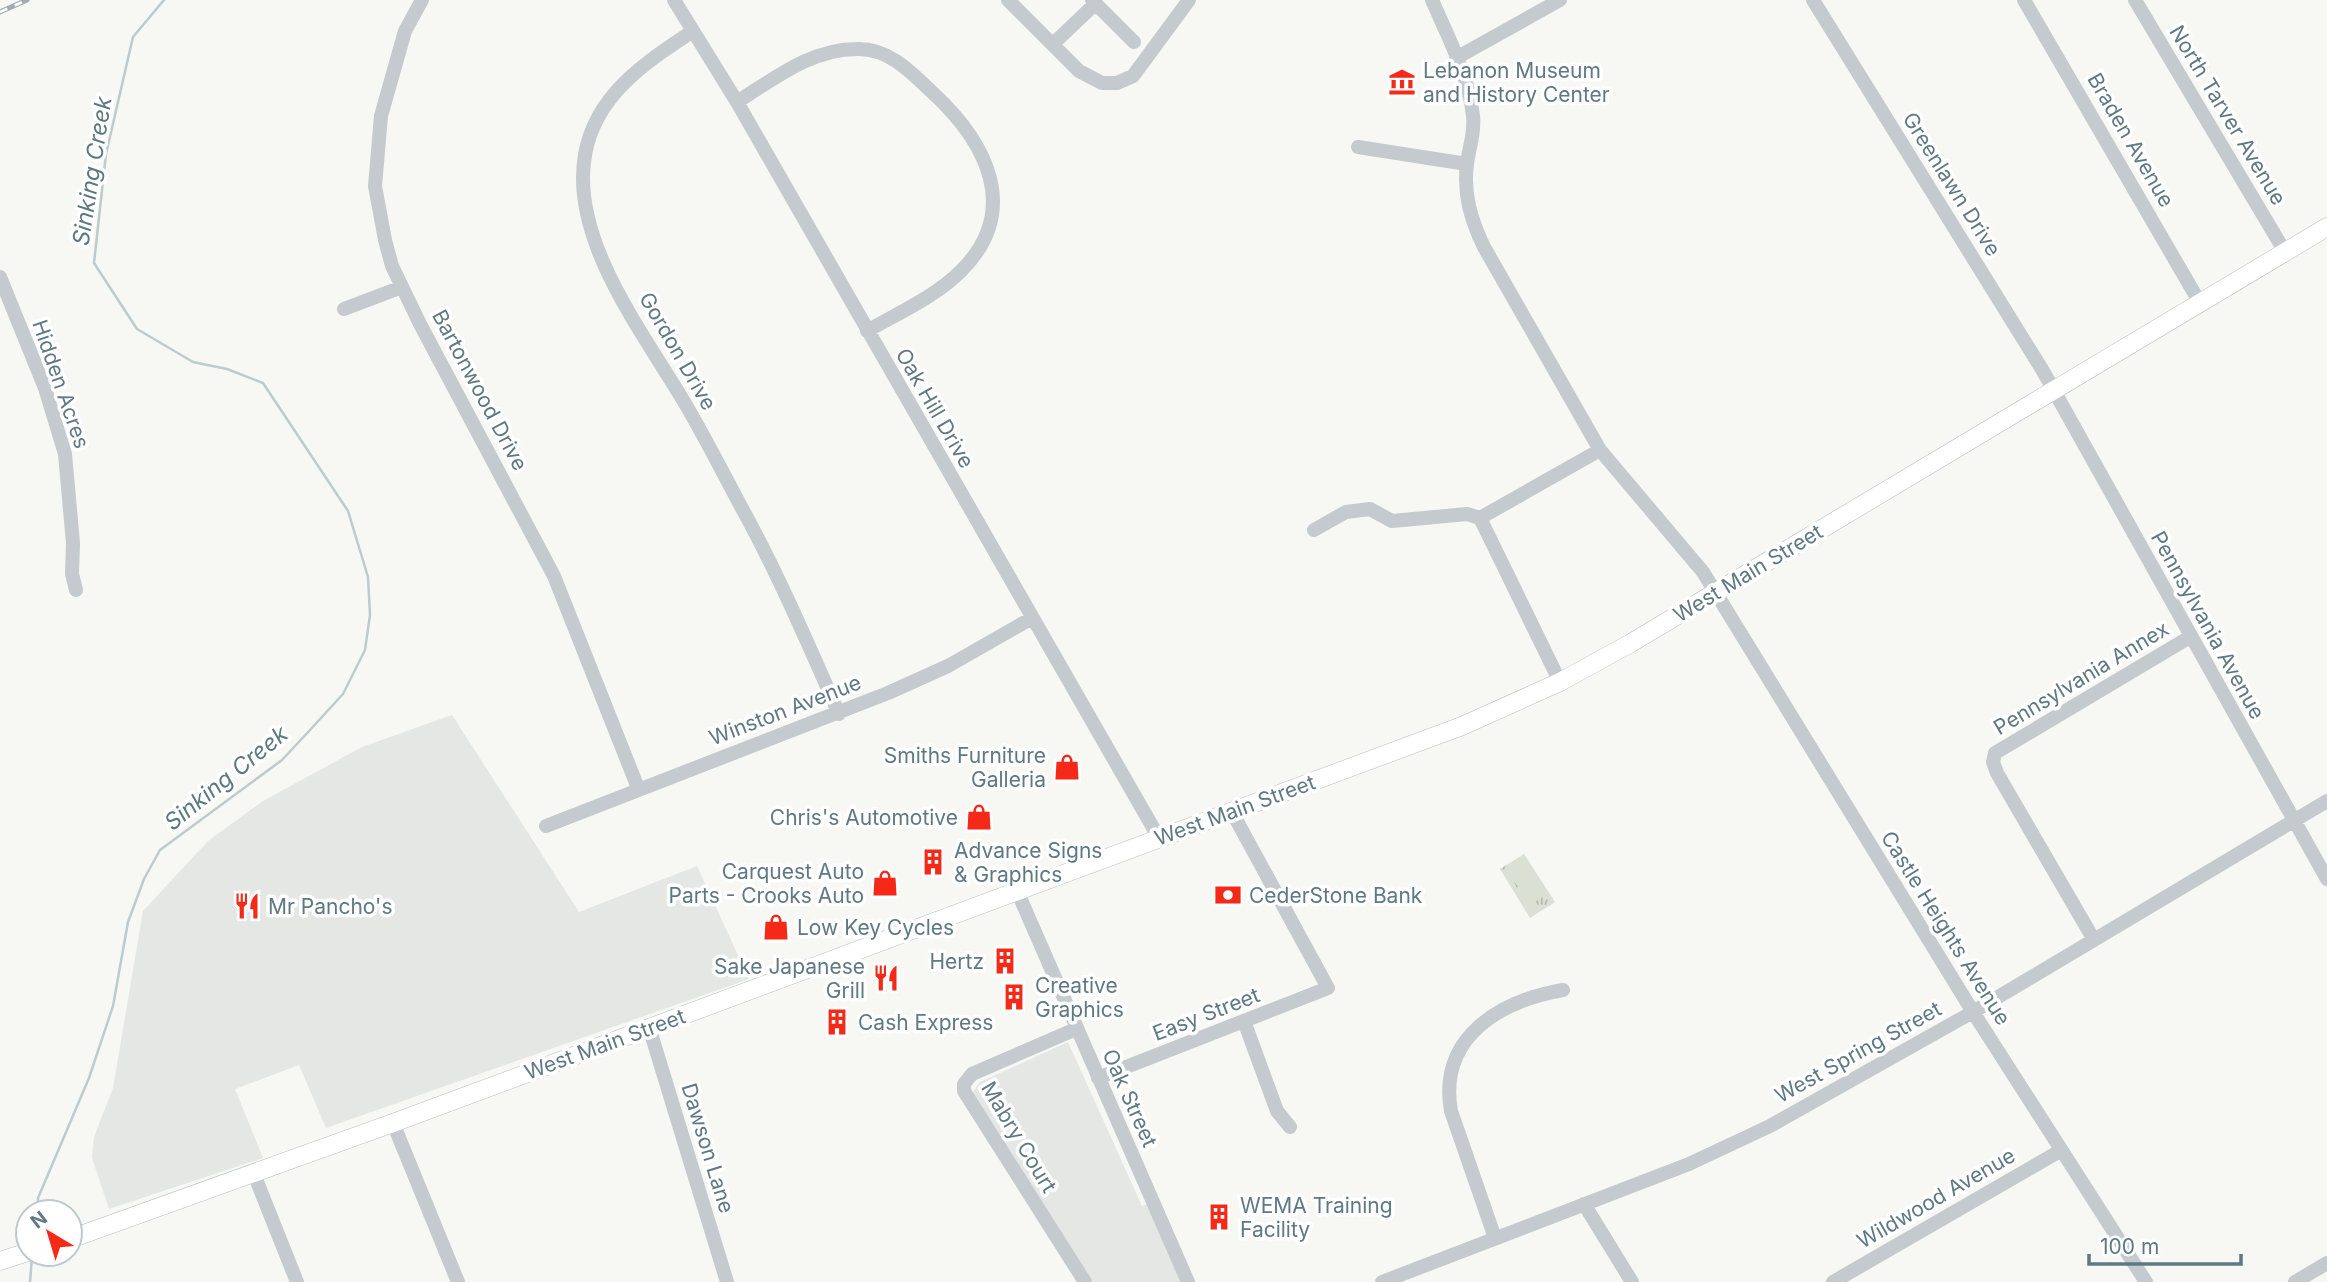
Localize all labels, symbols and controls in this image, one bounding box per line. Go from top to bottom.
street label: North Tarver Avenue [2164,21,2292,209]
place label: Lebanon Museum and History Center [1423,58,1610,107]
museum icon: Lebanon Museum and History Center [1387,67,1417,97]
street label: Braden Avenue [2083,69,2179,211]
water label: Sinking Creek [66,94,118,248]
street label: Greenlawn Drive [1898,108,2006,260]
street label: Gordon Drive [634,288,722,414]
street label: Bartonwood Drive [427,305,533,475]
street label: Hidden Acres [27,316,95,452]
street label: Oak Hill Drive [891,344,979,472]
street label: West Main Street [1669,519,1827,627]
street label: Pennsylvania Avenue [2146,527,2270,723]
street label: Pennsylvania Annex [1989,616,2173,740]
street label: Winston Avenue [706,670,864,750]
water label: Sinking Creek [159,720,294,836]
place label: Smiths Furniture Galleria [884,743,1046,792]
shop icon: Smiths Furniture Galleria [1052,752,1082,782]
street label: West Main Street [1151,769,1319,851]
shop icon: Chris's Automotive [964,802,994,832]
place label: Chris's Automotive [770,805,958,830]
street label: Castle Heights Avenue [1876,826,2016,1030]
place label: Advance Signs & Graphics [954,838,1102,887]
building icon: Advance Signs & Graphics [918,847,948,877]
place label: Carquest Auto Parts - Crooks Auto [669,859,864,908]
shop icon: Carquest Auto Parts - Crooks Auto [870,868,900,898]
bank icon: CederStone Bank [1213,880,1243,910]
place label: CederStone Bank [1249,883,1423,908]
restaurant icon: Mr Pancho's [232,891,262,921]
place label: Mr Pancho's [268,894,392,919]
shop icon: Low Key Cycles [761,912,791,942]
place label: Low Key Cycles [797,915,954,940]
building icon: Hertz [990,946,1020,976]
place label: Hertz [929,949,984,974]
place label: Sake Japanese Grill [714,954,865,1003]
restaurant icon: Sake Japanese Grill [871,963,901,993]
place label: Creative Graphics [1035,973,1124,1022]
building icon: Creative Graphics [999,982,1029,1012]
street label: Easy Street [1149,982,1263,1046]
street label: West Spring Street [1771,996,1945,1108]
street label: West Main Street [521,1003,689,1085]
building icon: Cash Express [822,1007,852,1037]
place label: Cash Express [858,1010,993,1035]
street label: Oak Street [1097,1045,1163,1151]
street label: Mabry Court [976,1077,1062,1197]
street label: Dawson Lane [676,1080,740,1216]
street label: Wildwood Avenue [1853,1143,2019,1253]
place label: WEMA Training Facility [1240,1193,1393,1242]
north arrow [14,1198,84,1268]
building icon: WEMA Training Facility [1204,1202,1234,1232]
text: N [26,1206,52,1234]
scale bar [2089,1222,2241,1266]
text: 100 m [2100,1234,2159,1259]

